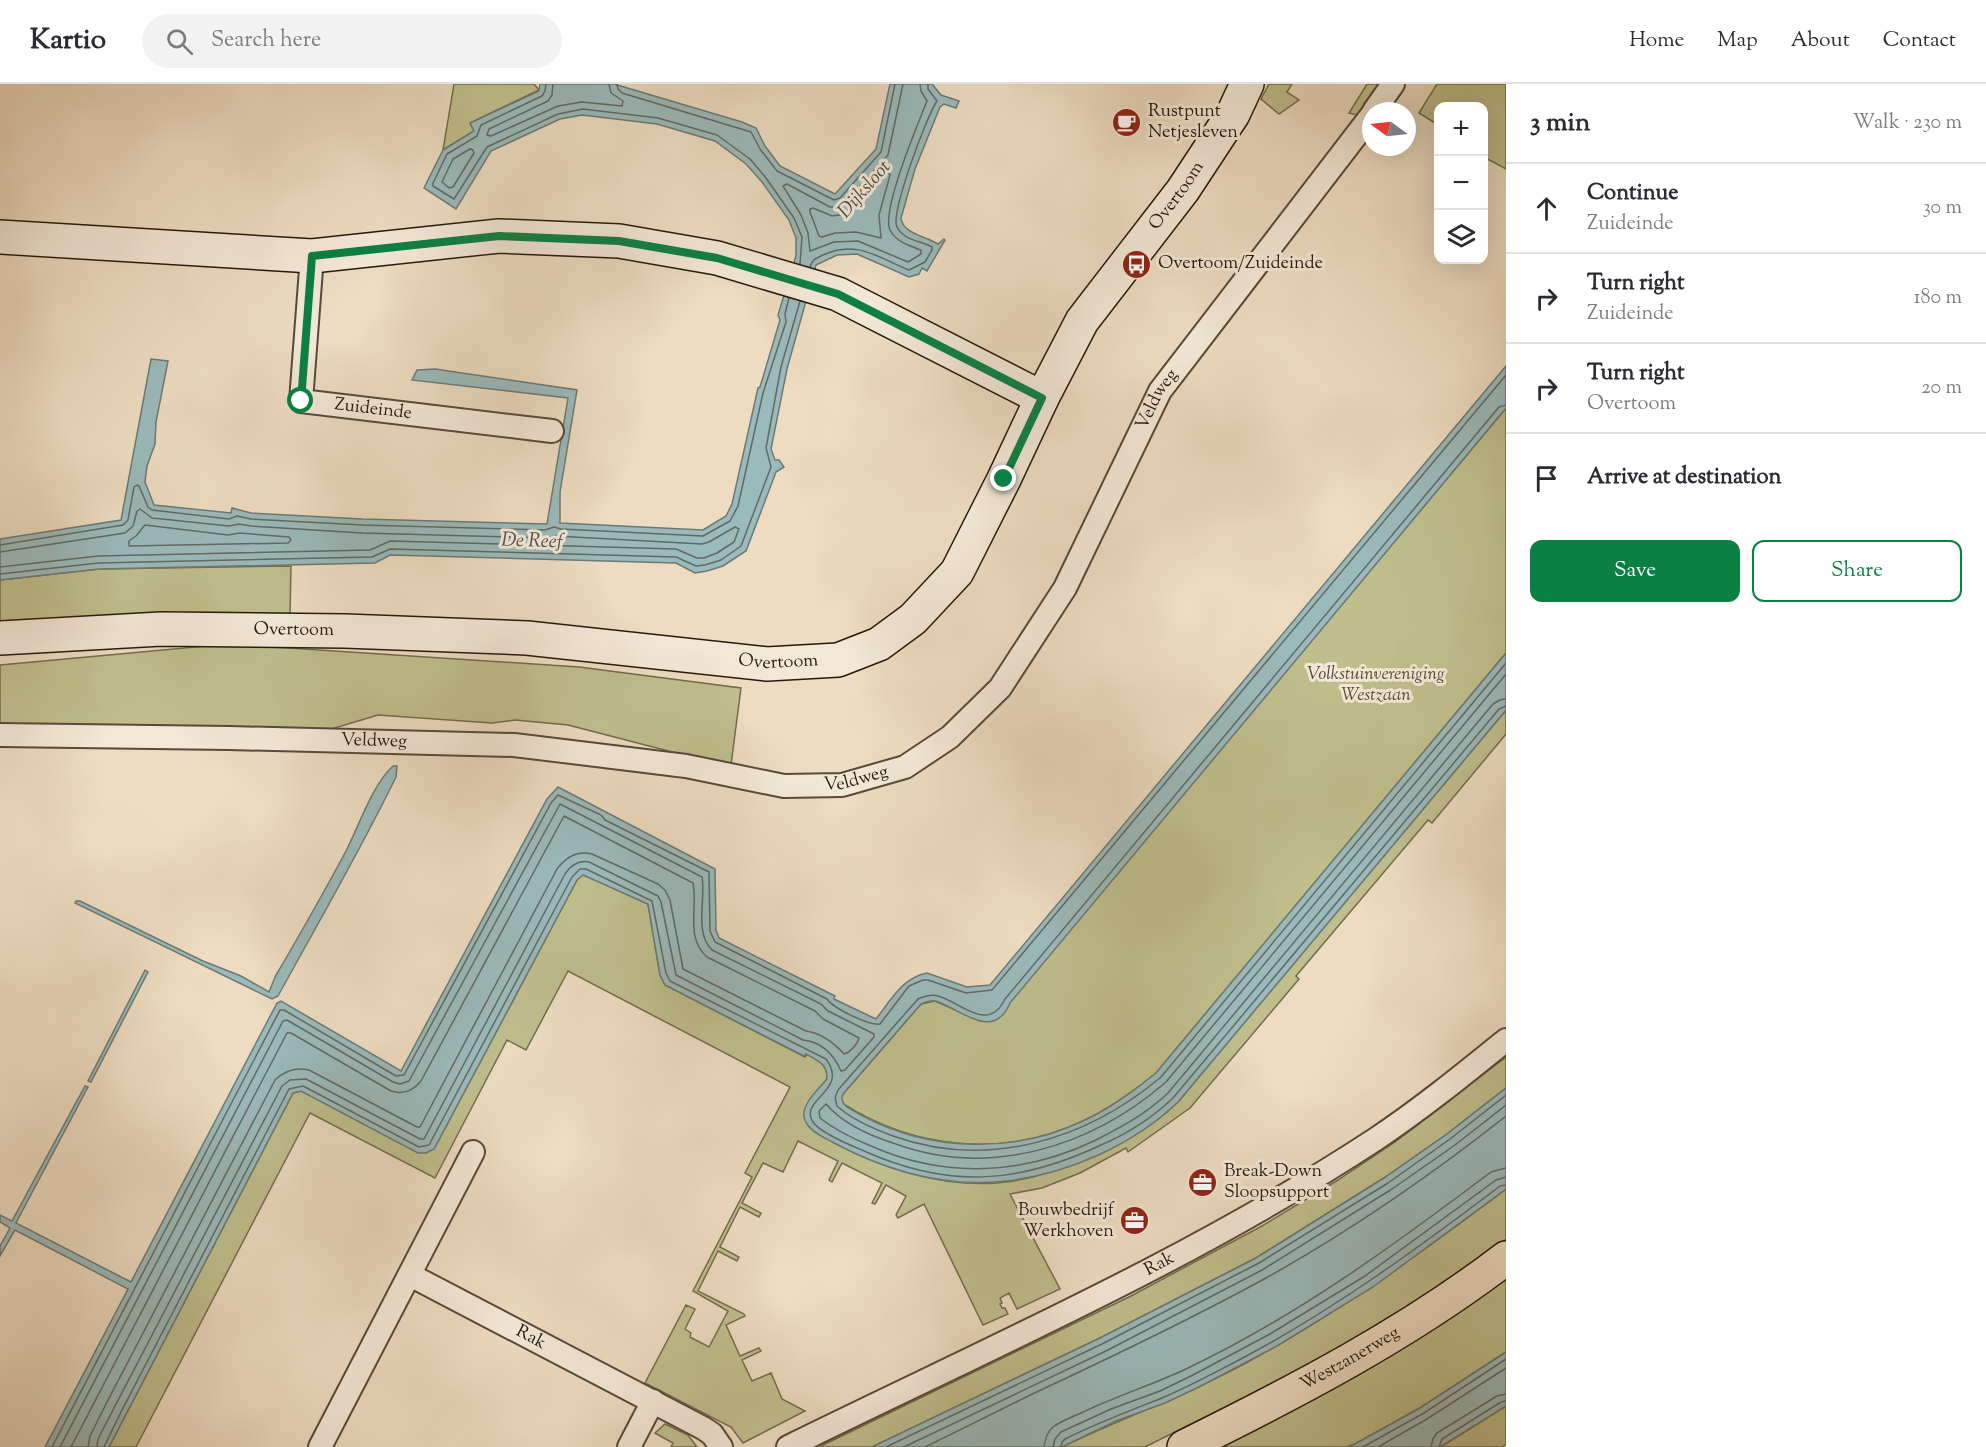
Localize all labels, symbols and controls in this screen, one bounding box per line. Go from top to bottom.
search box [142,14,562,68]
text: Kartio [30,21,106,61]
icon: search [163,25,196,58]
text: Search here [211,25,321,57]
text: Home [1629,26,1684,56]
text: Map [1717,26,1758,56]
text: About [1791,26,1850,56]
text: Contact [1883,26,1956,56]
place label: Rustpunt Netjesleven [1148,99,1238,146]
north arrow [1362,102,1416,156]
map controls [1434,102,1488,264]
button: + [1434,102,1488,156]
text: 3 min [1530,105,1590,142]
cafe icon: Rustpunt Netjesleven [1111,106,1143,138]
text: Walk · 230 m [1853,109,1962,138]
water label: Dijksloot [831,154,899,226]
street label: Overtoom [1143,156,1211,236]
button: − [1434,156,1488,210]
text: Continue [1587,178,1678,210]
icon: ahead [1530,192,1563,225]
text: 30 m [1923,194,1962,223]
button: layers [1434,210,1488,264]
text: Zuideinde [1587,210,1674,239]
bus stop icon: Overtoom/Zuideinde [1121,248,1153,280]
place label: Overtoom/Zuideinde [1158,251,1323,277]
text: Turn right [1587,268,1684,300]
icon: right [1530,282,1563,315]
text: 180 m [1914,284,1962,313]
text: Zuideinde [1587,300,1674,329]
text: Turn right [1587,358,1684,390]
street label: Veldweg [1130,364,1185,435]
icon: right [1530,372,1563,405]
text: 20 m [1921,374,1962,403]
route start [287,387,313,413]
text: Overtoom [1587,390,1676,419]
street label: Zuideinde [333,392,413,427]
icon: arrive [1530,462,1563,495]
text: Arrive at destination [1587,462,1782,494]
route end [990,465,1016,491]
water label: De Reef [501,526,565,558]
button: Save [1530,540,1740,602]
button: Share [1752,540,1962,602]
street label: Overtoom [254,617,334,644]
street label: Overtoom [737,648,819,677]
park label: Volkstuinvereniging Westzaan [1307,662,1445,709]
street label: Veldweg [341,728,407,755]
street label: Veldweg [823,759,892,798]
place label: Break-Down Sloopsupport [1224,1159,1329,1206]
office icon: Break-Down Sloopsupport [1187,1166,1219,1198]
place label: Bouwbedrijf Werkhoven [1018,1198,1115,1245]
office icon: Bouwbedrijf Werkhoven [1119,1205,1151,1237]
street label: Rak [1140,1246,1180,1283]
street label: Rak [511,1319,551,1357]
street label: Westzanerweg [1296,1320,1405,1398]

